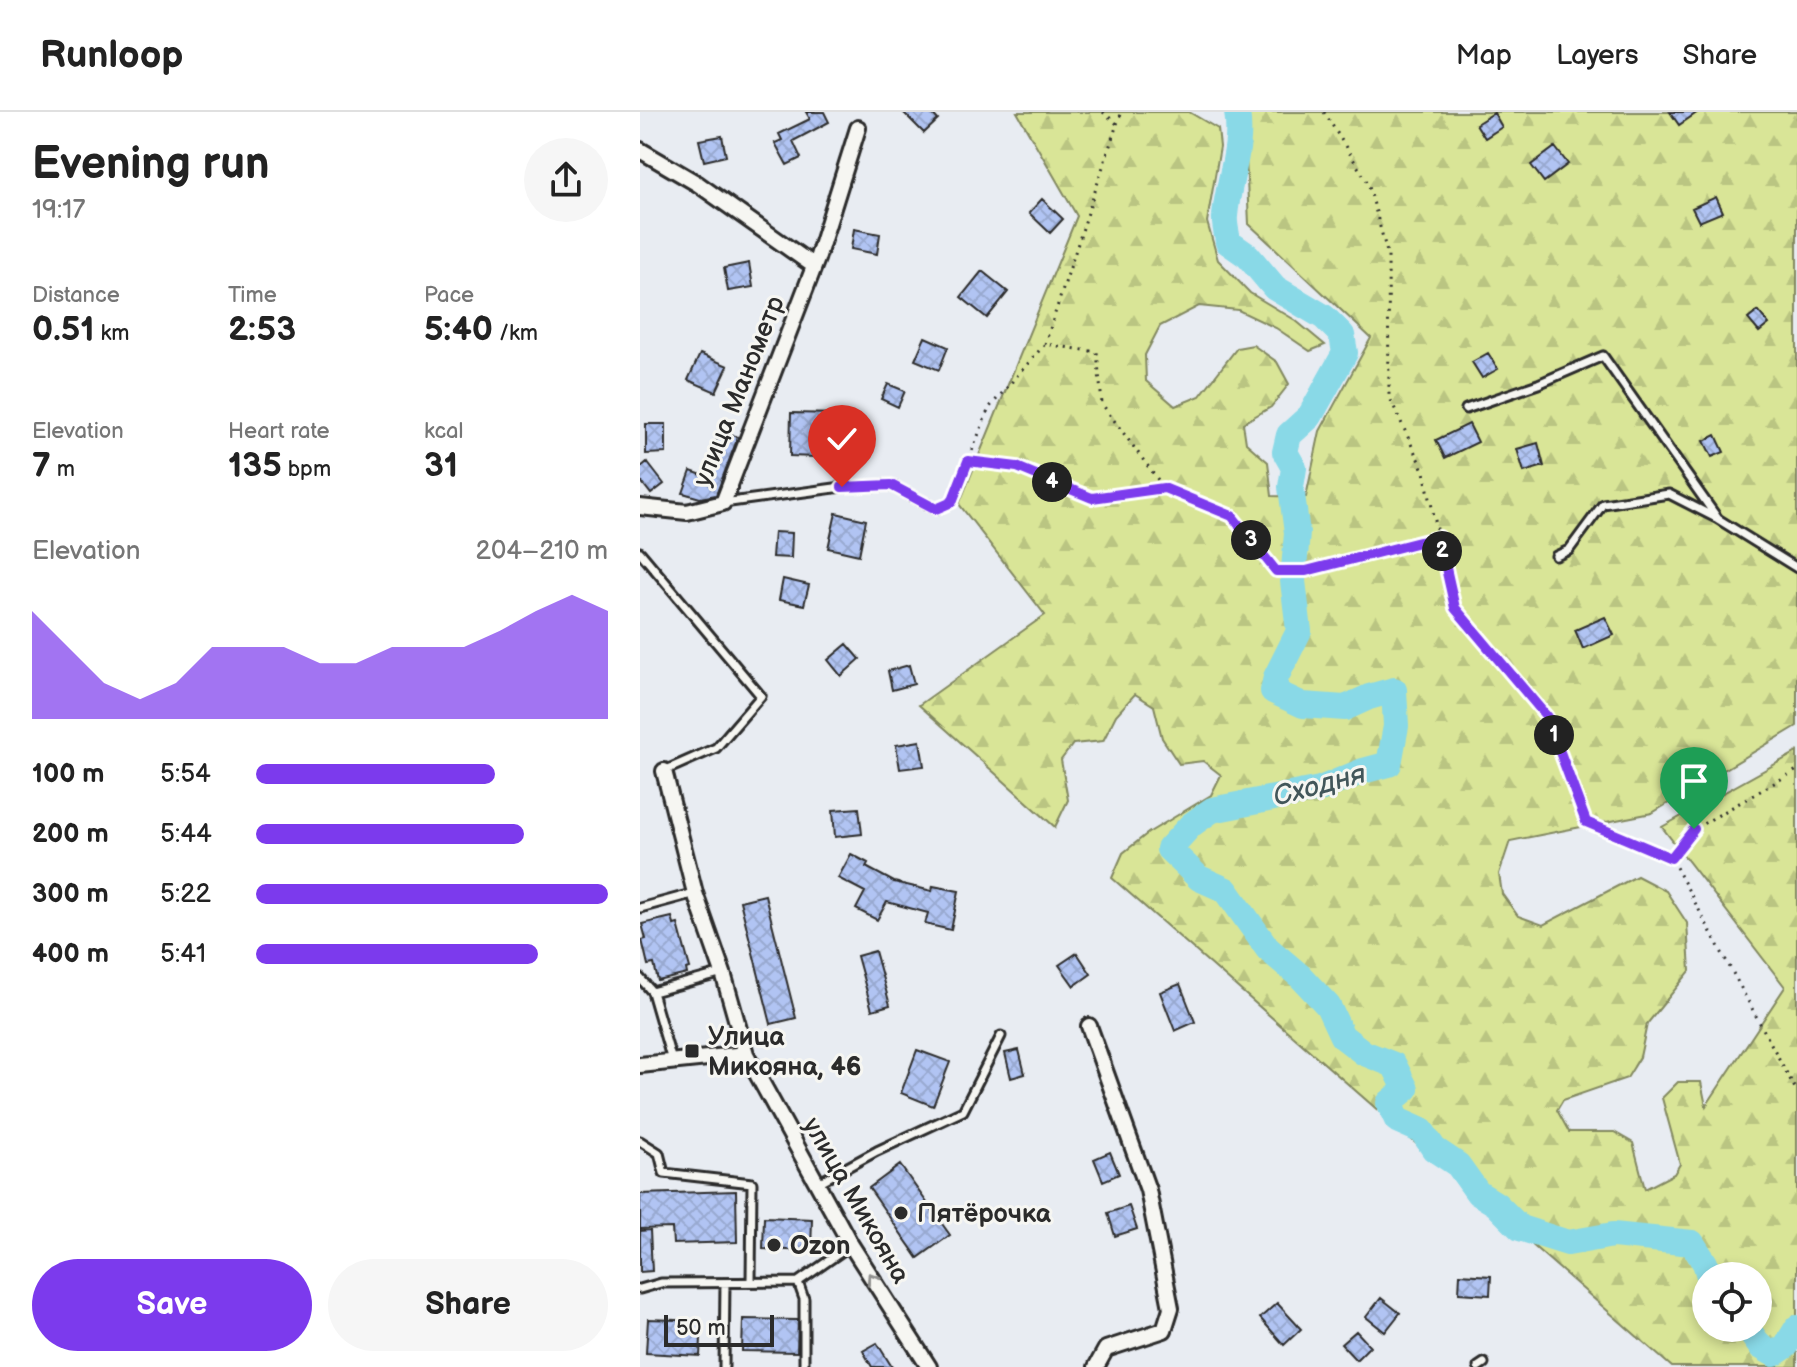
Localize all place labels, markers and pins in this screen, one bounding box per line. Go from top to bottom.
pin [808,405,876,487]
pin: 4 [1032,462,1072,502]
pin: 3 [1231,520,1271,560]
pin: 2 [1422,531,1462,571]
pin: 1 [1534,715,1574,755]
pin [1660,747,1728,829]
place label: Улица Микояна, 46 [708,1022,862,1083]
marker: Улица Микояна, 46 [683,1042,701,1060]
place label: Пятёрочка [917,1199,1052,1230]
marker: Пятёрочка [892,1204,910,1222]
place label: Ozon [790,1231,851,1262]
marker: Ozon [765,1236,783,1254]

